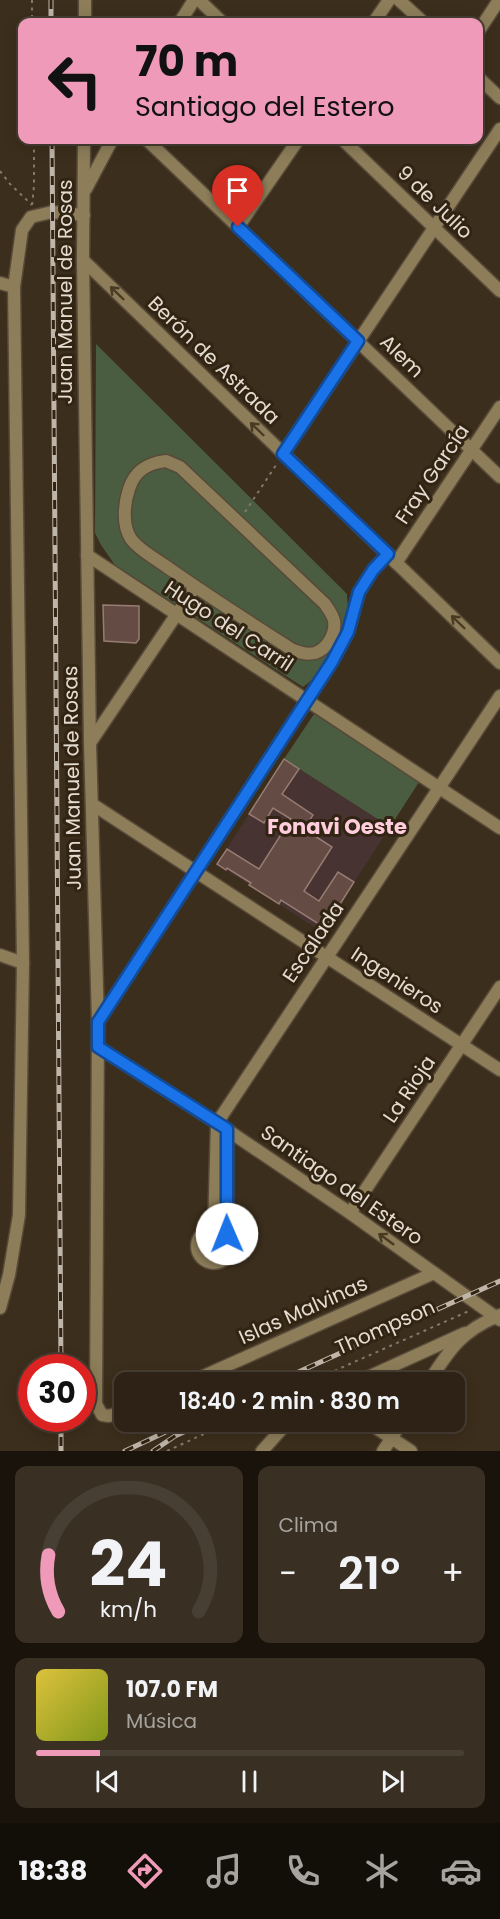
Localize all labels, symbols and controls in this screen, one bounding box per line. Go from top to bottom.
text: 70 m [135,32,238,91]
icon: left [36,42,114,120]
text: Santiago del Estero [135,88,395,125]
street label: 9 de Julio [391,159,479,245]
pin [212,165,263,227]
icon: arrive [221,174,254,207]
street label: Juan Manuel de Rosas [51,180,79,404]
one-way arrow [110,286,125,300]
street label: Berón de Astrada [142,290,286,430]
street label: Alem [374,328,430,384]
street label: Fray García [388,419,476,529]
one-way arrow [250,422,265,436]
street label: Hugo del Carril [159,574,299,678]
one-way arrow [450,615,465,630]
street label: Juan Manuel de Rosas [56,665,88,891]
district label: Fonavi Oeste [267,812,407,841]
street label: Escalada [276,896,350,988]
street label: Ingenieros [346,940,448,1020]
street label: La Rioja [376,1050,442,1128]
street label: Santiago del Estero [255,1118,429,1252]
position arrow [195,1202,259,1266]
one-way arrow [379,1233,395,1245]
street label: Islas Malvinas [234,1269,372,1351]
street label: Thompson [331,1293,439,1361]
speed limit sign: 30 [18,1354,96,1432]
text: 18:40 · 2 min · 830 m [179,1386,400,1417]
text: Clima [279,1511,338,1539]
text: 24 [90,1520,168,1608]
text: 21° [338,1542,400,1605]
text: − [279,1550,297,1597]
text: + [441,1550,464,1597]
text: km/h [100,1594,157,1625]
text: 107.0 FM [126,1674,218,1705]
text: Música [126,1707,197,1735]
icon: previous [91,1765,124,1798]
icon: pause [233,1765,266,1798]
icon: next [376,1765,409,1798]
icon: directions [124,1850,166,1892]
icon: music [203,1850,245,1892]
icon: phone [282,1850,324,1892]
icon: climate [361,1850,403,1892]
icon: car [440,1850,482,1892]
text: 18:38 [18,1852,88,1889]

